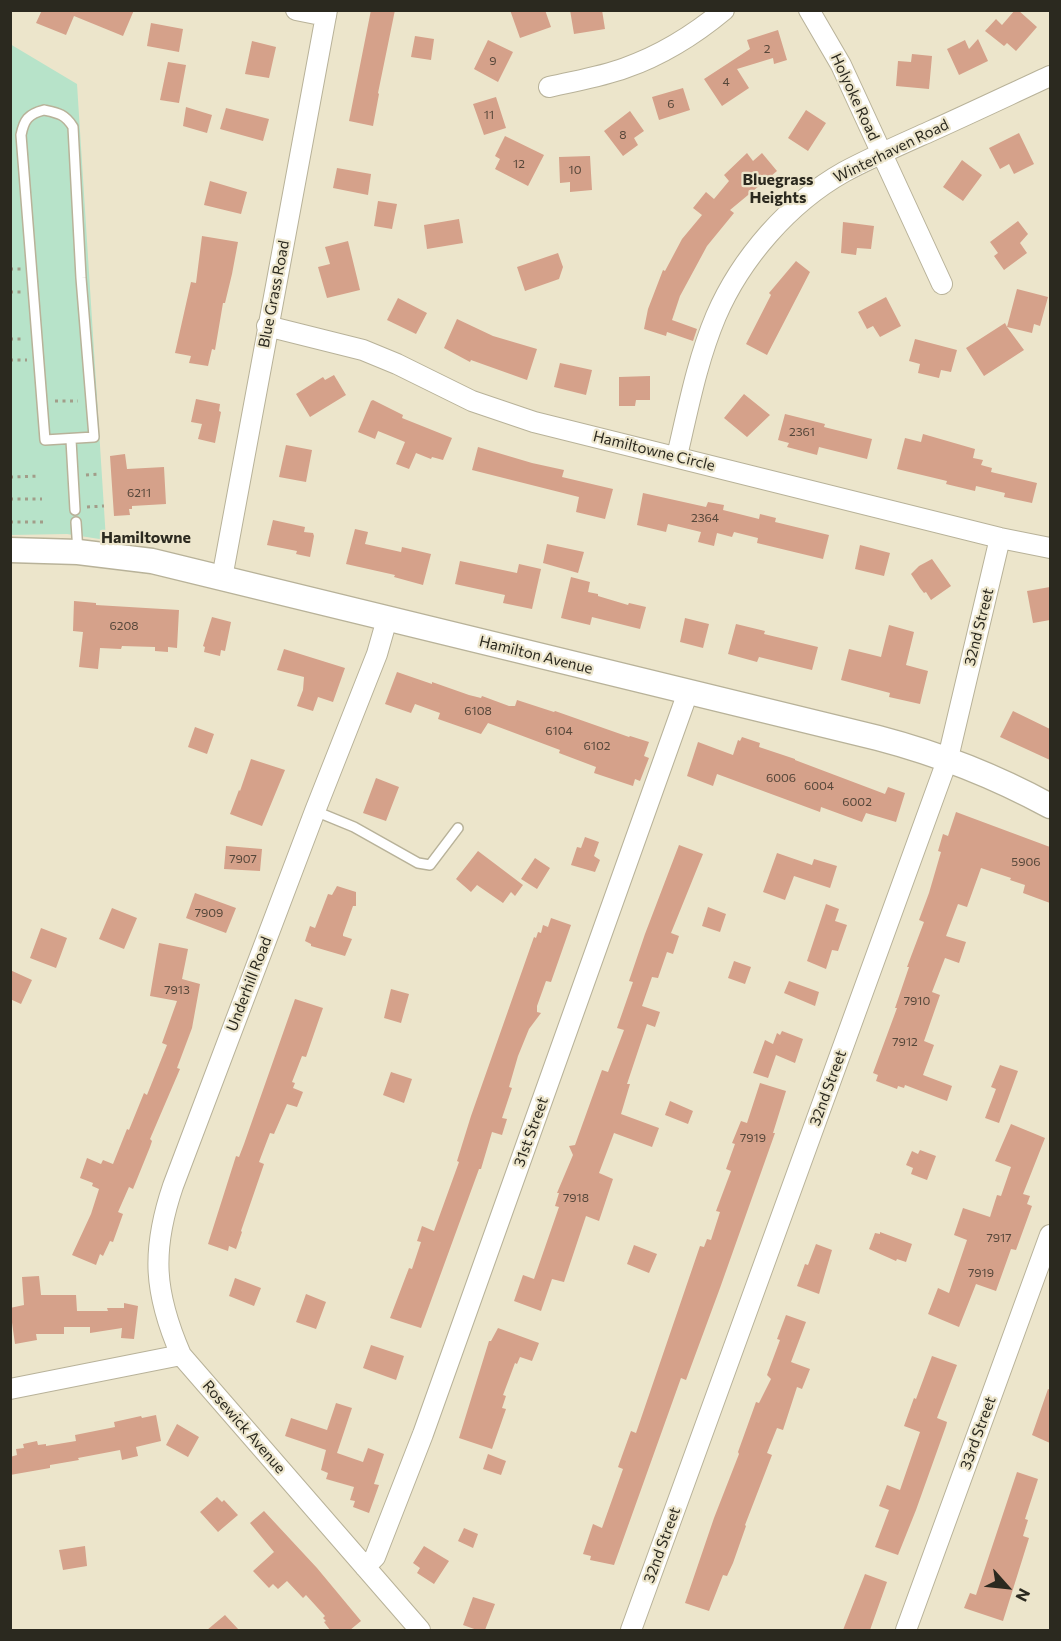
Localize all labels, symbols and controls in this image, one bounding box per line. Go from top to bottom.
house number: 2 [764,42,770,56]
street label: Holyoke Road [827,51,883,143]
house number: 9 [489,54,497,68]
house number: 4 [722,75,730,89]
house number: 6 [667,97,675,111]
house number: 11 [484,108,494,122]
street label: Winterhaven Road [831,115,951,187]
house number: 8 [619,128,627,142]
house number: 12 [513,157,525,171]
house number: 10 [569,163,581,177]
district label: Bluegrass Heights [742,170,814,208]
street label: Blue Grass Road [255,239,293,349]
house number: 2361 [789,425,815,439]
street label: Hamiltowne Circle [591,427,717,475]
house number: 6211 [127,486,151,500]
house number: 2364 [691,511,719,525]
district label: Hamiltowne [101,528,191,548]
street label: 32nd Street [961,586,997,668]
house number: 6208 [110,619,138,633]
street label: Hamilton Avenue [477,632,595,678]
house number: 6108 [464,704,492,718]
house number: 6104 [545,724,573,738]
house number: 6102 [584,739,610,753]
house number: 6006 [766,771,796,785]
house number: 6004 [804,779,834,793]
house number: 6002 [842,795,872,809]
house number: 7907 [229,852,257,866]
house number: 5906 [1011,855,1041,869]
house number: 7909 [195,906,223,920]
street label: Underhill Road [223,934,275,1034]
house number: 7913 [164,983,190,997]
house number: 7910 [904,994,930,1008]
house number: 7912 [892,1035,918,1049]
street label: 32nd Street [806,1048,850,1128]
street label: 31st Street [510,1095,552,1169]
house number: 7919 [740,1131,766,1145]
house number: 7918 [563,1191,589,1205]
house number: 7917 [986,1231,1012,1245]
house number: 7919 [968,1266,994,1280]
street label: Rosewick Avenue [199,1377,289,1477]
street label: 33rd Street [956,1394,1000,1472]
street label: 32nd Street [640,1505,684,1585]
north arrow [977,1557,1037,1617]
text: N [1012,1586,1035,1605]

